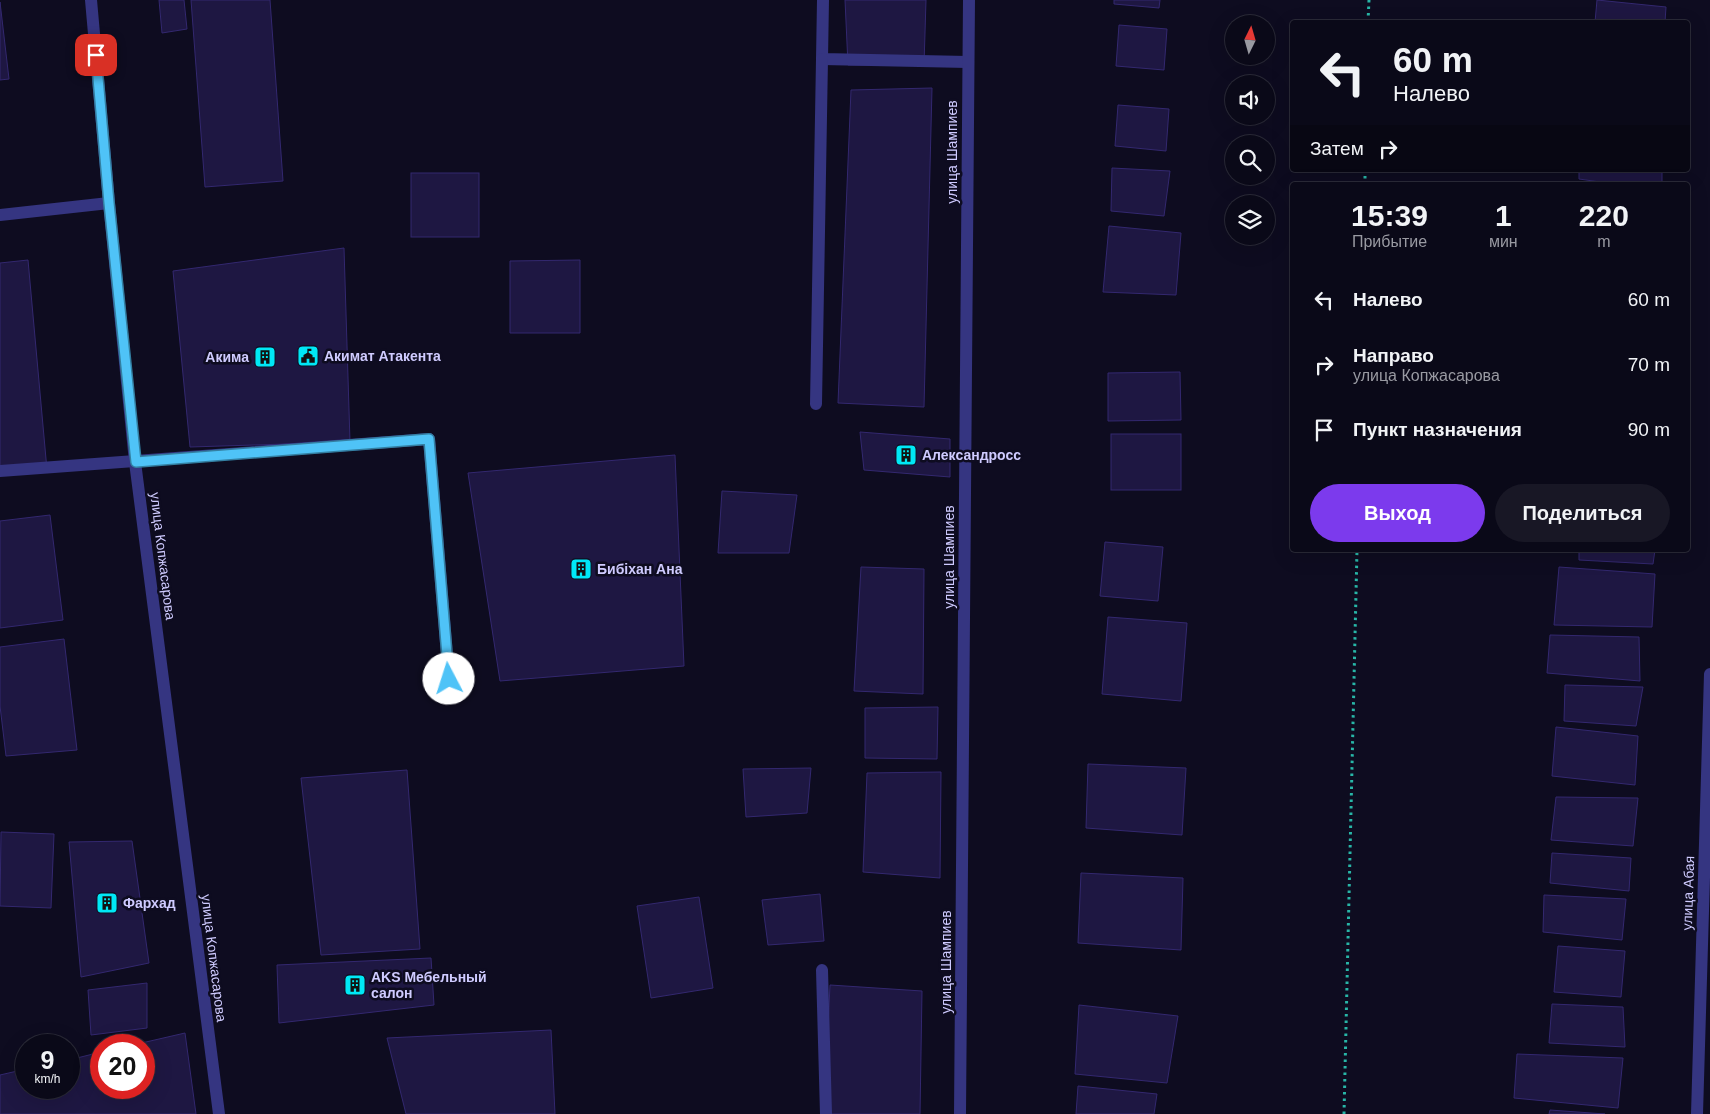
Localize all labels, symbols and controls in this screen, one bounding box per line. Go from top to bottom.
north arrow [1225,15,1275,65]
map controls [1225,15,1275,245]
pin [75,34,117,76]
icon: left [1310,40,1375,105]
text: 60 m [1393,40,1473,79]
icon: arrive [82,41,110,69]
button: sound [1225,75,1275,125]
text: Налево [1393,81,1470,106]
street label: улица Шампиев [944,100,960,204]
button: search [1225,135,1275,185]
icon: right [1374,135,1402,163]
text: Затем [1310,138,1364,159]
button: layers [1225,195,1275,245]
text: 15:39 [1351,199,1428,232]
text: 1 [1495,199,1512,232]
text: 220 [1579,199,1629,232]
text: Прибытие [1352,233,1427,250]
text: мин [1489,233,1518,250]
text: m [1597,233,1610,250]
icon: left [1310,286,1338,314]
text: Налево [1353,289,1423,310]
text: 60 m [1628,289,1670,310]
public building icon: Акимат Атакента [296,344,320,368]
building icon: Акима [253,345,277,369]
text: Направо [1353,345,1434,366]
place label: Акимат Атакента [324,348,441,364]
place label: Акима [205,349,249,365]
icon: right [1310,351,1338,379]
text: 70 m [1628,354,1670,375]
text: улица Копжасарова [1353,367,1500,384]
icon: arrive [1310,416,1338,444]
text: Пункт назначения [1353,419,1522,440]
text: 90 m [1628,419,1670,440]
building icon: Александросс [894,443,918,467]
place label: Александросс [922,447,1021,463]
button: Выход [1310,484,1485,542]
button: Поделиться [1495,484,1670,542]
street label: улица Копжасарова [147,491,179,621]
street label: улица Шампиев [941,505,957,609]
building icon: Бибіхан Ана [569,557,593,581]
place label: Бибіхан Ана [597,561,683,577]
position arrow [422,652,474,704]
street label: улица Абая [1679,855,1697,931]
building icon: Фархад [95,891,119,915]
street label: улица Копжасарова [198,893,230,1023]
place label: Фархад [123,895,176,911]
street label: улица Шампиев [938,910,954,1014]
place label: AKS Мебельный салон [371,969,487,1001]
building icon: AKS Мебельный салон [343,973,367,997]
speed limit sign: 20 [90,1034,155,1099]
text: 9 [41,1046,54,1074]
text: km/h [34,1072,61,1086]

